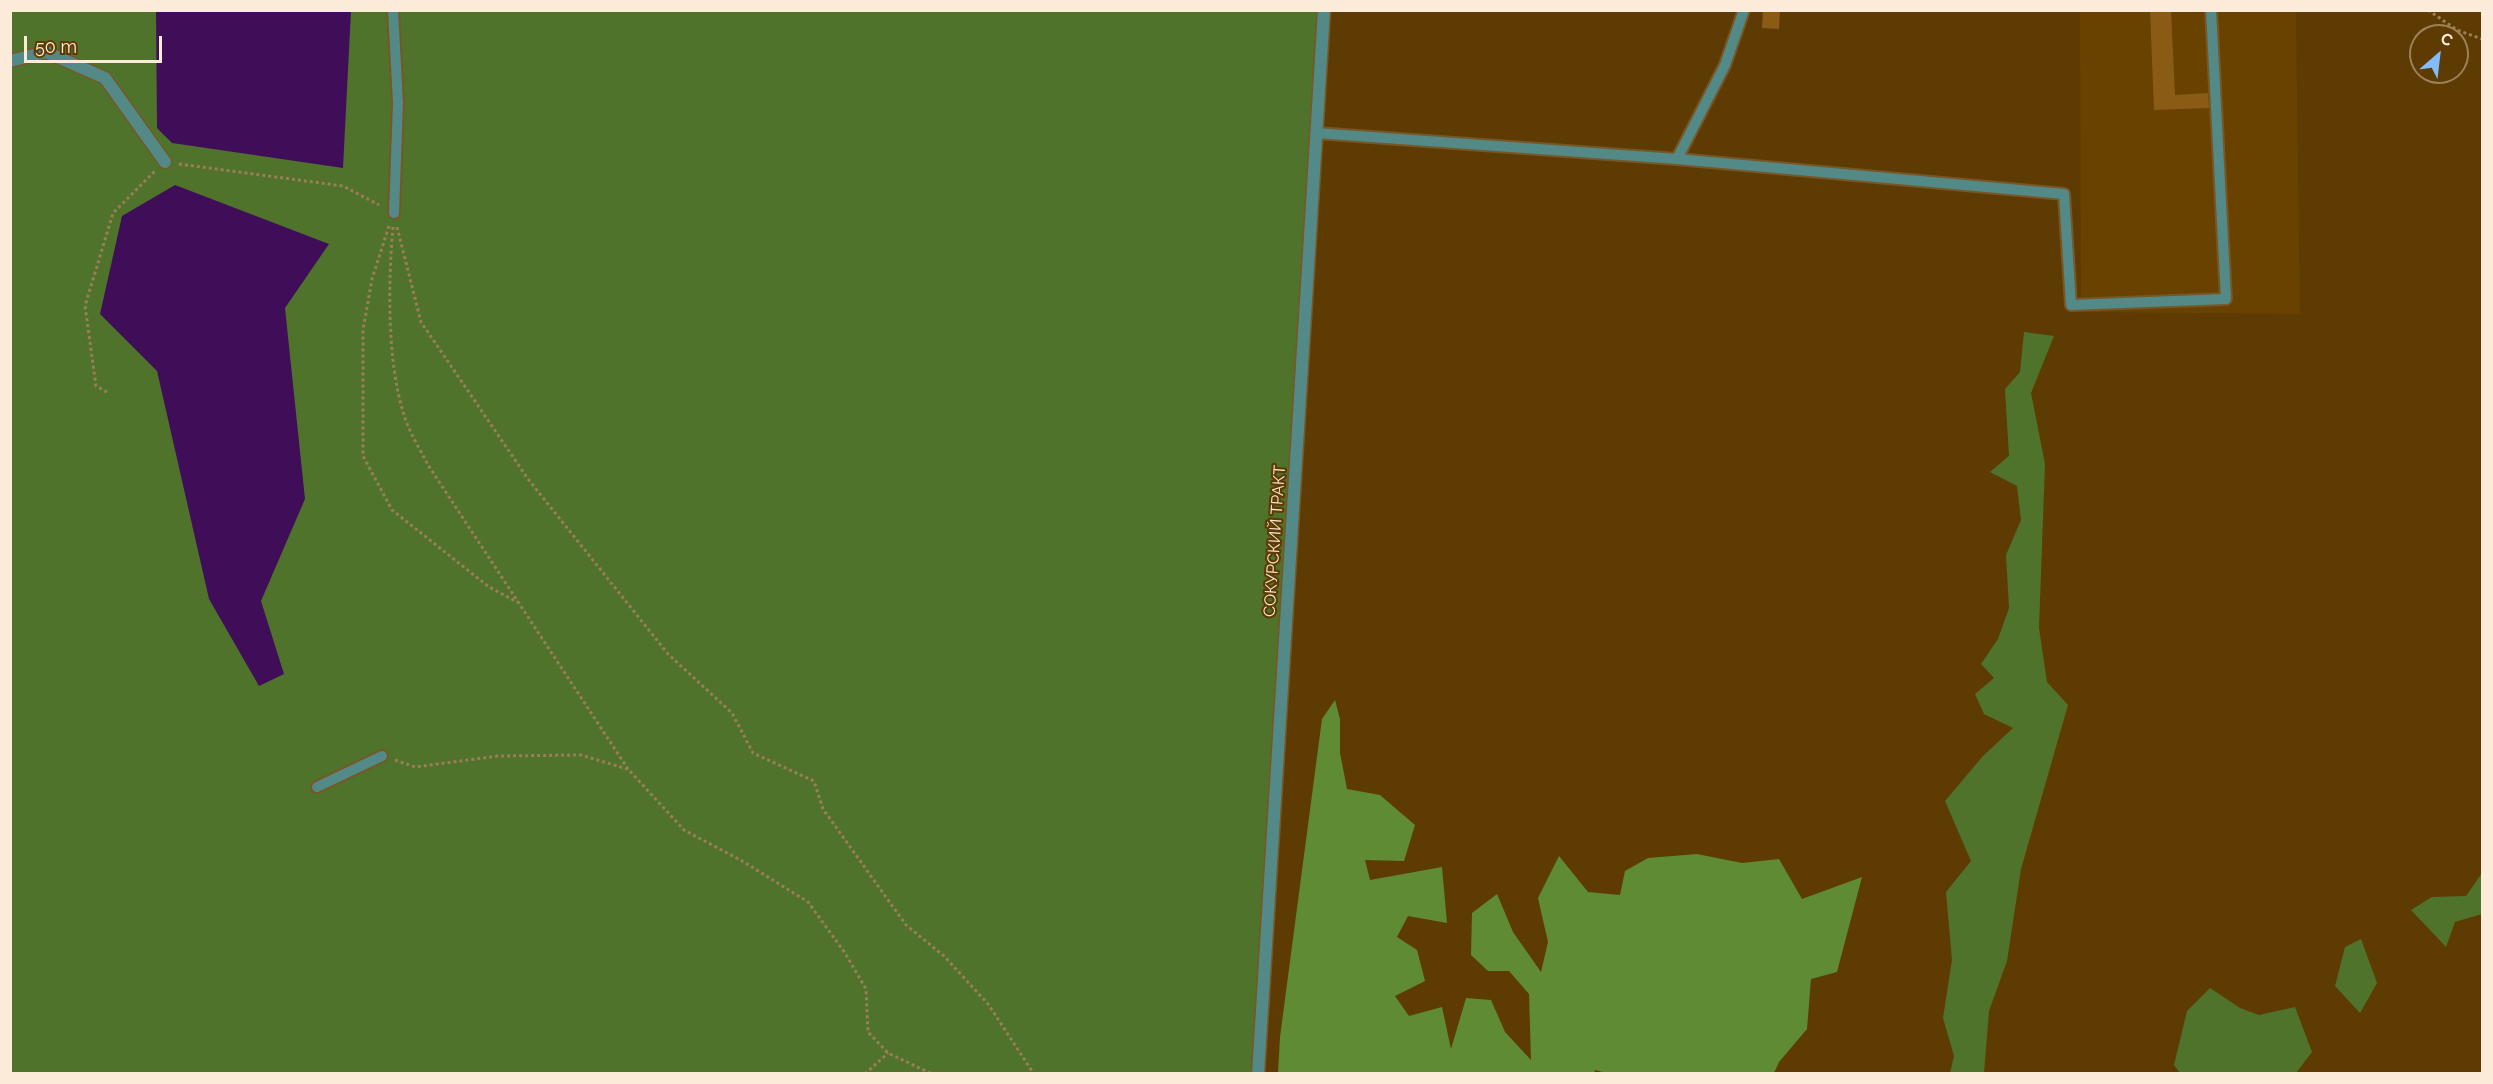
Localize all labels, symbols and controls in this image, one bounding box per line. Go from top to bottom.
scale bar [27,24,165,62]
north arrow [2409,24,2469,84]
text: С [2437,28,2456,50]
text: 50 m [35,36,77,57]
street label: СОКУРСКИЙ ТРАКТ [1260,465,1290,617]

